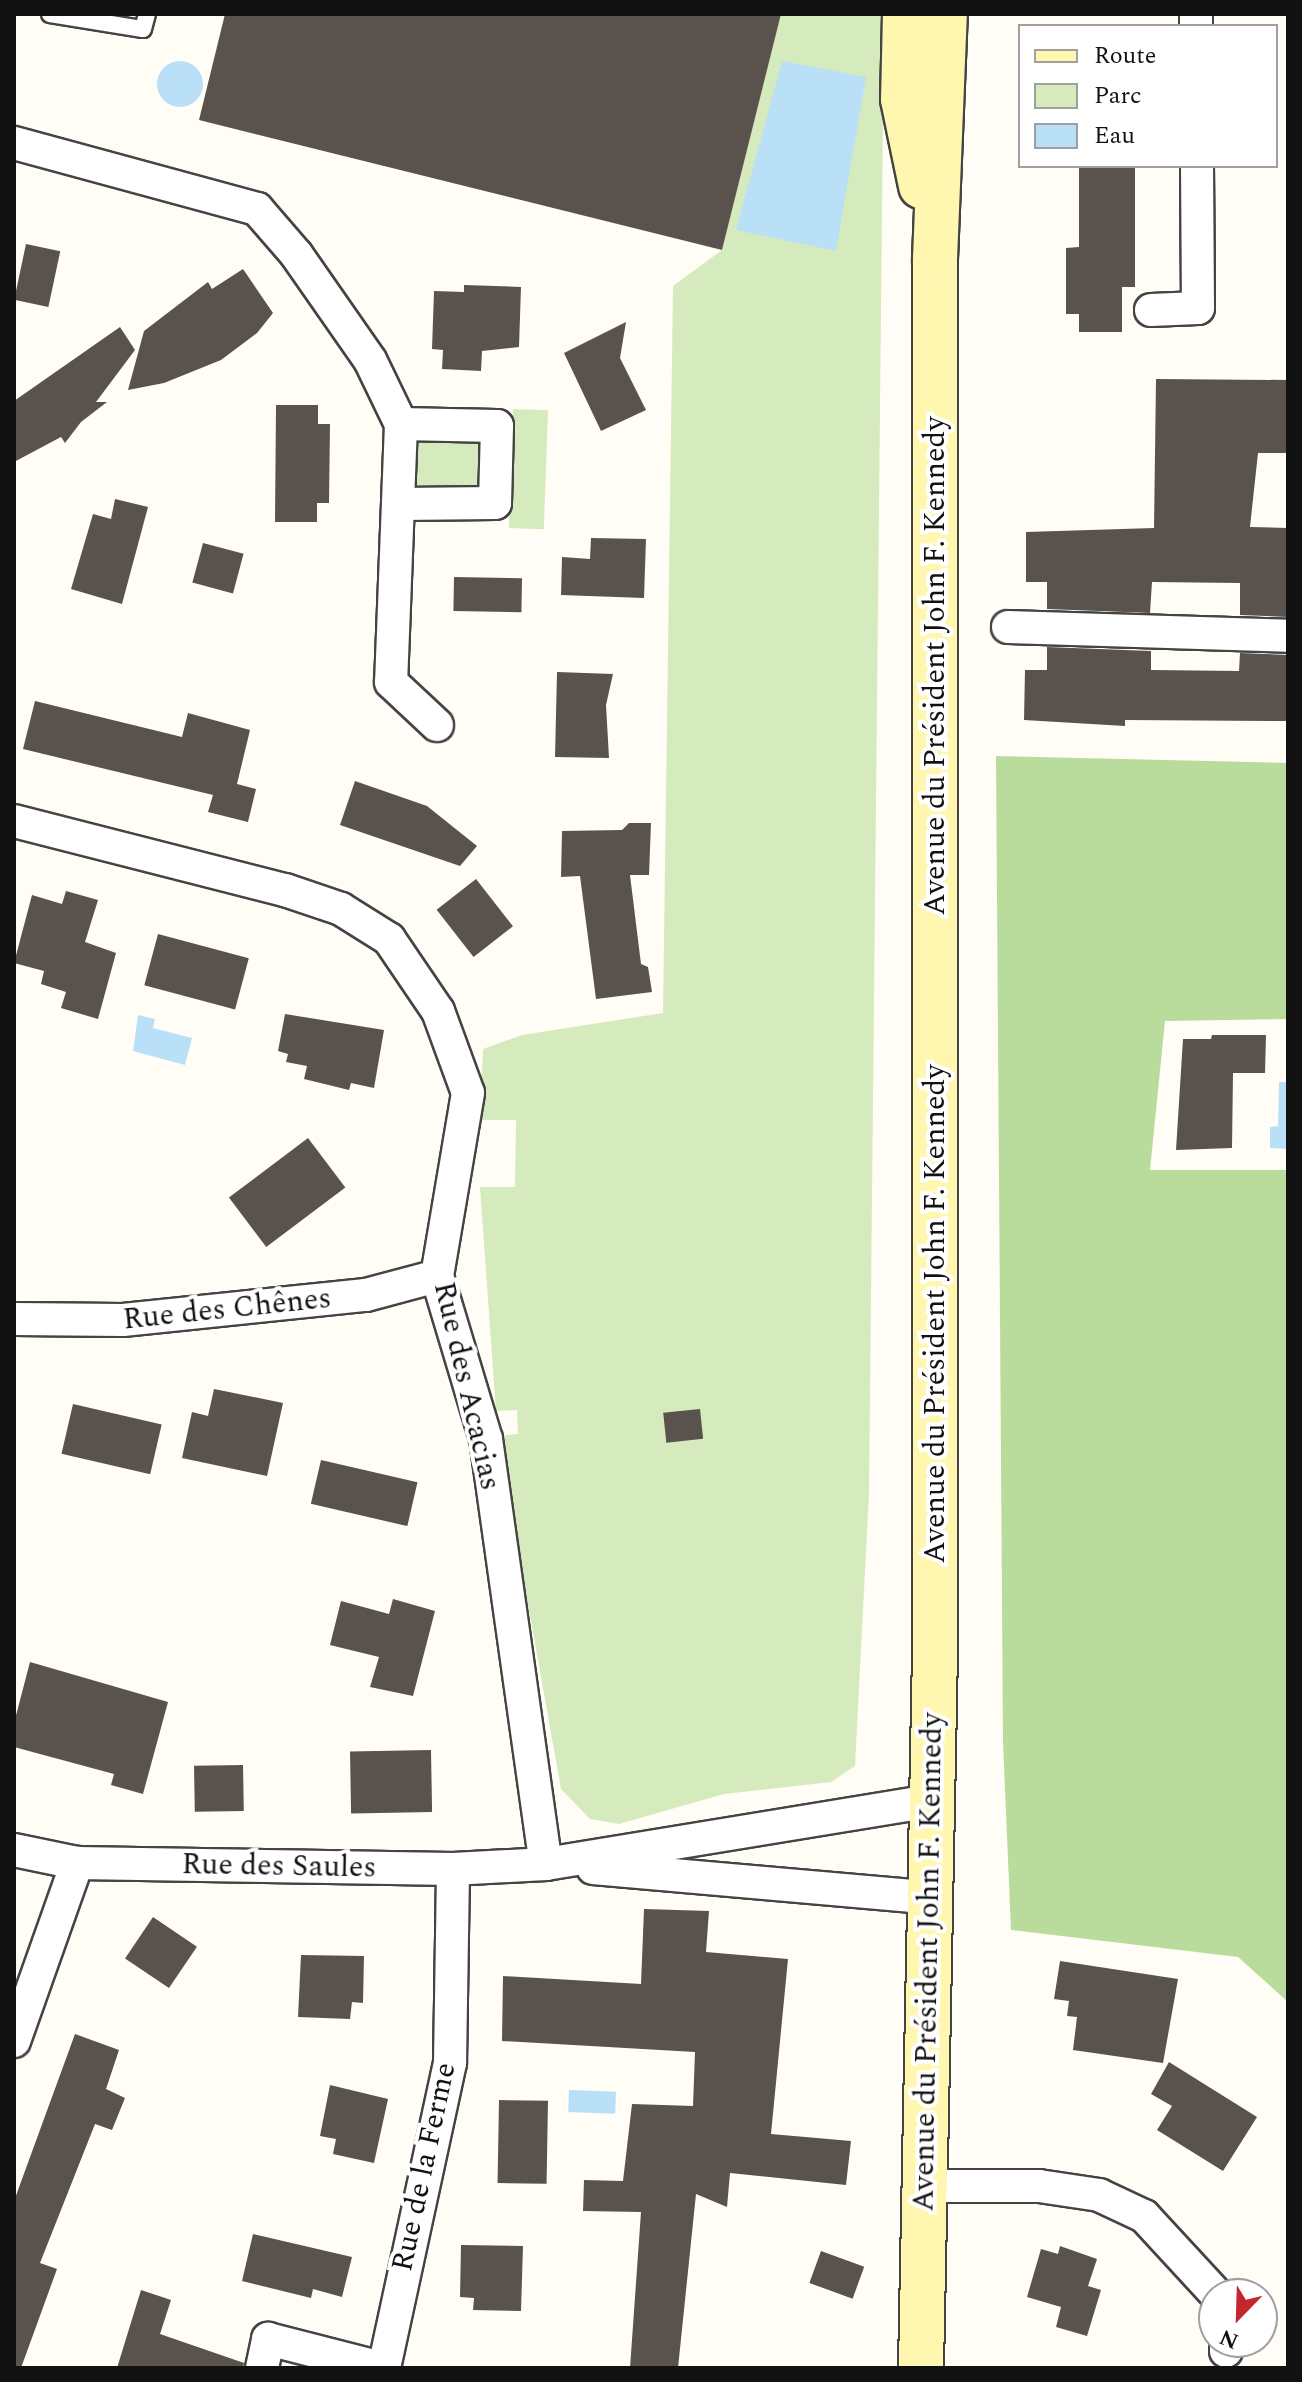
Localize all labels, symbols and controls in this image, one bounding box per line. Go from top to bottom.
legend [1018,24,1278,168]
text: Route [1094,38,1156,74]
text: Parc [1094,78,1142,114]
text: Eau [1094,118,1135,154]
street label: Avenue du Président John F. Kennedy [917,416,953,916]
street label: Avenue du Président John F. Kennedy [917,1064,953,1564]
street label: Rue des Acacias [426,1278,508,1494]
street label: Rue des Chênes [121,1280,333,1338]
street label: Avenue du Président John F. Kennedy [906,1712,950,2212]
street label: Rue des Saules [181,1846,377,1886]
street label: Rue de la Ferme [384,2059,464,2275]
north arrow [1198,2278,1278,2358]
text: N [1215,2320,1244,2357]

